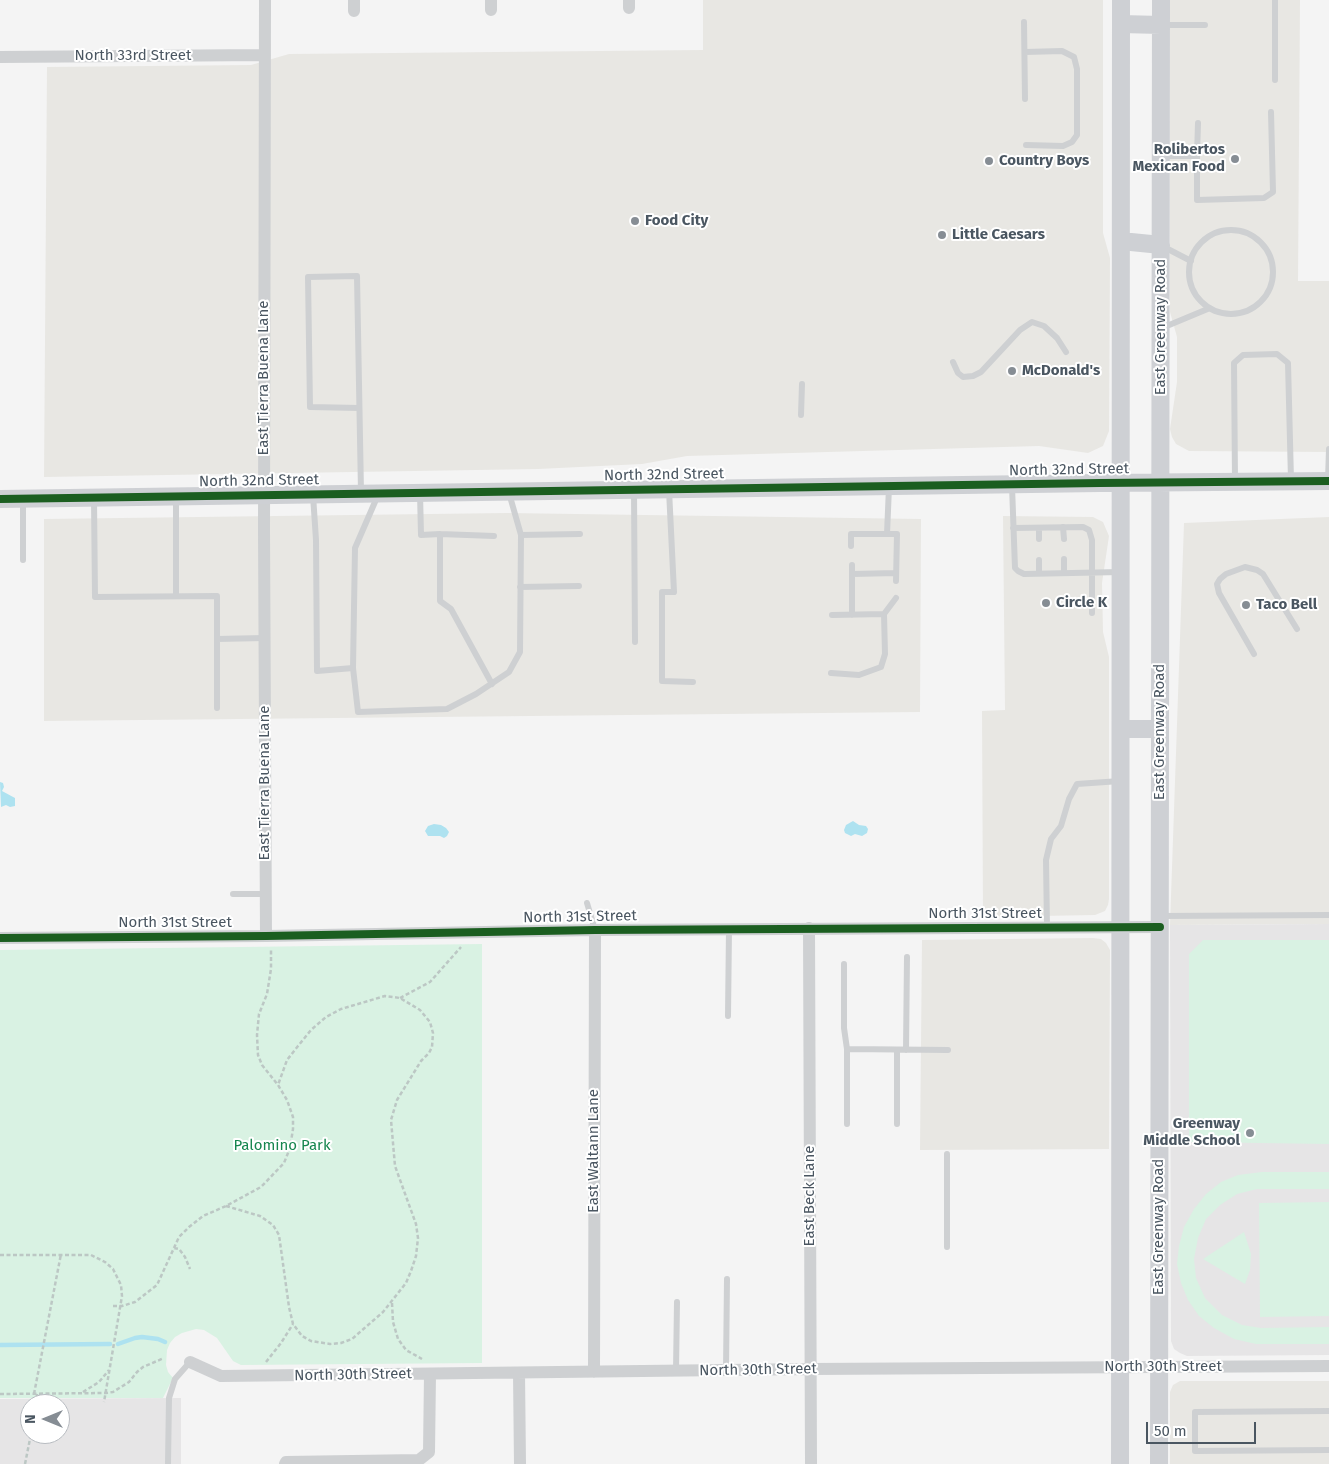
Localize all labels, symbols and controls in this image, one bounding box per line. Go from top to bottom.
street label: North 33rd Street [75,47,191,65]
place label: Rolibertos Mexican Food [1132,141,1225,176]
place label: Country Boys [999,152,1089,170]
marker: Rolibertos Mexican Food [1229,153,1241,165]
marker: Country Boys [983,155,995,167]
place label: Food City [645,212,708,230]
marker: Food City [629,215,641,227]
place label: Little Caesars [952,226,1045,244]
marker: Little Caesars [936,229,948,241]
street label: East Greenway Road [1152,259,1170,395]
street label: East Tierra Buena Lane [255,301,273,455]
place label: McDonald's [1022,362,1100,380]
marker: McDonald's [1006,365,1018,377]
street label: North 32nd Street [1009,460,1129,480]
street label: North 32nd Street [604,465,724,485]
street label: North 32nd Street [199,471,319,491]
place label: Circle K [1056,594,1107,612]
place label: Taco Bell [1256,596,1317,614]
marker: Circle K [1040,597,1052,609]
marker: Taco Bell [1240,599,1252,611]
street label: East Greenway Road [1151,664,1169,800]
street label: East Tierra Buena Lane [256,706,274,860]
street label: North 31st Street [928,905,1042,923]
street label: North 31st Street [523,907,637,927]
street label: North 31st Street [118,914,232,932]
street label: East Waltann Lane [585,1089,603,1213]
place label: Greenway Middle School [1143,1115,1240,1150]
marker: Greenway Middle School [1244,1127,1256,1139]
park label: Palomino Park [233,1137,331,1155]
street label: East Beck Lane [801,1146,819,1246]
street label: East Greenway Road [1150,1159,1168,1295]
street label: North 30th Street [1104,1358,1222,1376]
street label: North 30th Street [699,1360,817,1380]
street label: North 30th Street [294,1365,412,1385]
north arrow [20,1394,70,1444]
scale bar [1149,1412,1259,1444]
text: N [22,1414,39,1424]
text: 50 m [1154,1422,1187,1440]

